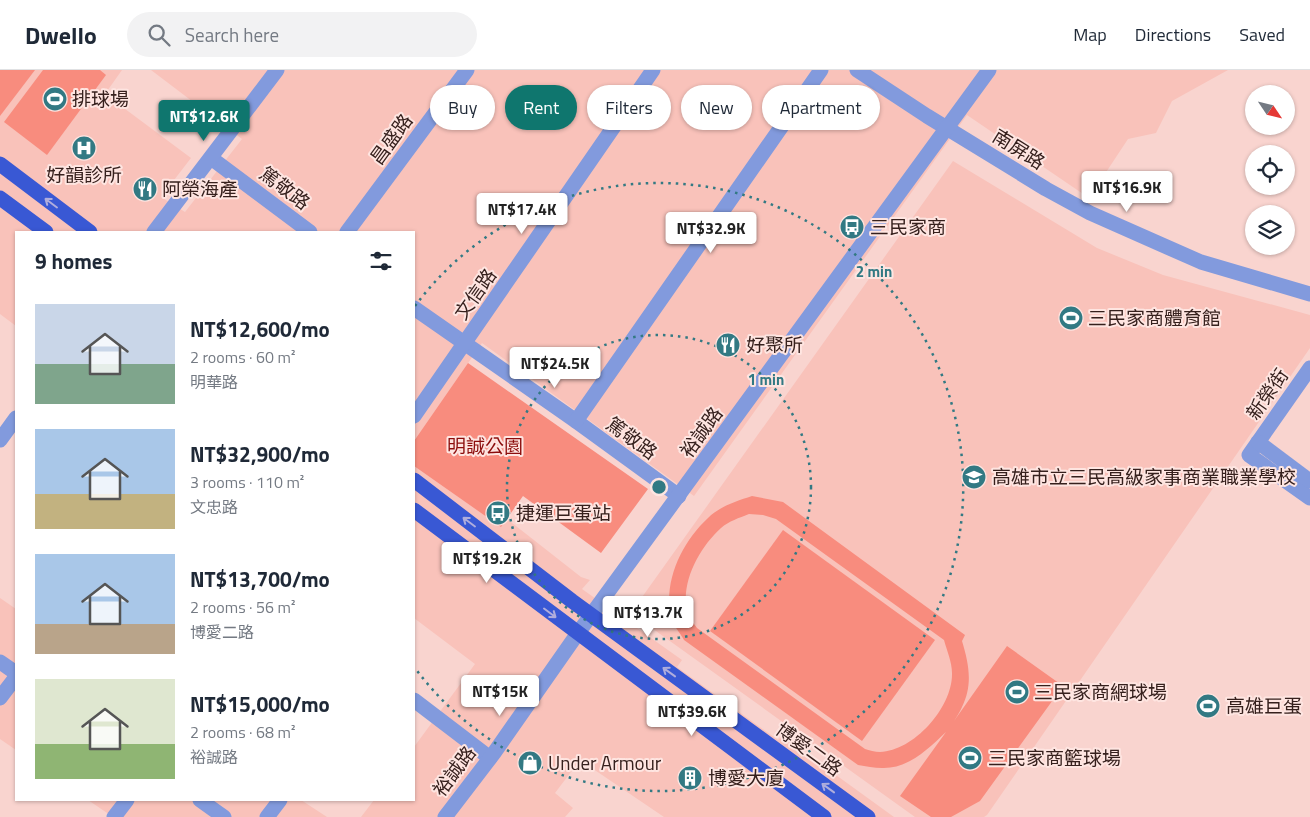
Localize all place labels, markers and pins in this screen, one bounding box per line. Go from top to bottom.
place label: 排球場 [72,84,129,113]
sports icon: 排球場 [42,86,68,112]
pin: NT$12.6K [152,100,256,142]
hospital icon: 好韻診所 [71,135,97,161]
place label: 好韻診所 [46,160,122,189]
pin: NT$16.9K [1075,170,1179,213]
place label: 阿榮海產 [162,174,238,203]
restaurant icon: 阿榮海產 [132,176,158,202]
pin: NT$17.4K [470,192,574,235]
pin: NT$32.9K [659,212,763,254]
place label: 三民家商 [870,212,946,241]
bus stop icon: 三民家商 [839,214,865,240]
place label: 三民家商體育館 [1088,303,1221,332]
sports icon: 三民家商體育館 [1058,305,1084,331]
place label: 好聚所 [746,330,803,359]
restaurant icon: 好聚所 [715,332,741,358]
pin: NT$24.5K [503,346,607,389]
place label: 高雄市立三民高級家事商業職業學校 [992,462,1296,491]
school or university icon: 高雄市立三民高級家事商業職業學校 [961,464,987,490]
centre of rings [650,478,668,496]
place label: 捷運巨蛋站 [516,498,611,527]
bus stop icon: 捷運巨蛋站 [485,500,511,526]
pin: NT$19.2K [435,542,539,584]
pin: NT$13.7K [596,596,700,638]
pin: NT$15K [459,674,541,717]
place label: 三民家商網球場 [1034,677,1167,706]
sports icon: 三民家商網球場 [1004,679,1030,705]
place label: 高雄巨蛋 [1226,691,1302,720]
sports icon: 高雄巨蛋 [1195,693,1221,719]
pin: NT$39.6K [640,694,744,737]
place label: 三民家商籃球場 [988,743,1121,772]
sports icon: 三民家商籃球場 [957,745,983,771]
place label: Under Armour [548,748,662,777]
shop icon: Under Armour [517,750,543,776]
place label: 博愛大廈 [708,763,784,792]
building icon: 博愛大廈 [677,765,703,791]

